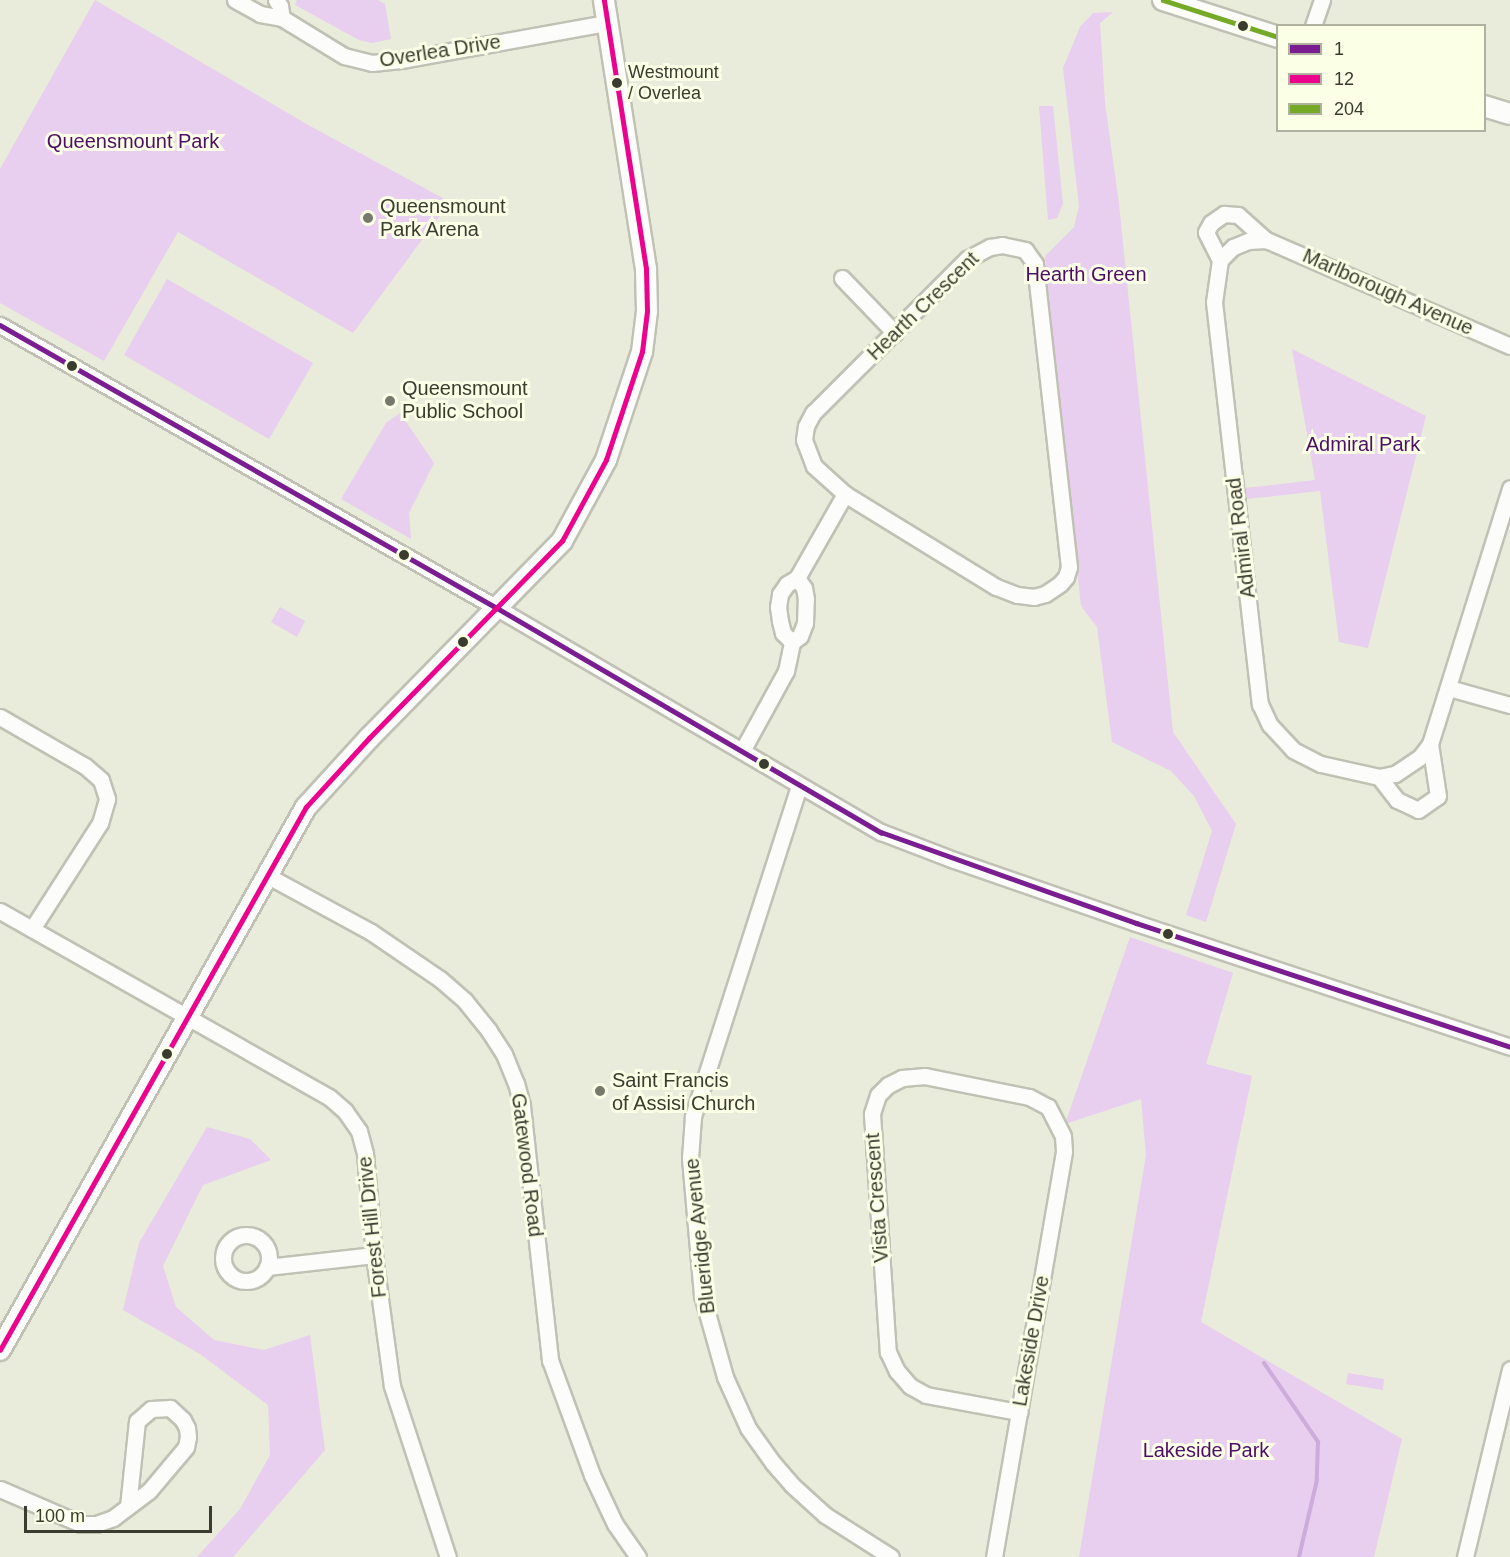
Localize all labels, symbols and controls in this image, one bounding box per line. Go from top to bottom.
unlabelled marker [1237,20,1249,32]
legend [1276,24,1486,132]
street label: Overlea Drive [378,30,502,72]
text: 1 [1334,39,1344,59]
place label: Westmount / Overlea [628,62,719,104]
text: 12 [1334,69,1354,89]
marker: Westmount / Overlea [611,77,623,89]
text: 204 [1334,99,1364,119]
park label: Queensmount Park [47,129,219,153]
place label: Queensmount Park Arena [380,195,506,242]
marker: Queensmount Park Arena [361,211,375,225]
street label: Marlborough Avenue [1298,243,1478,341]
street label: Hearth Crescent [862,247,984,365]
park label: Hearth Green [1025,262,1147,286]
unlabelled marker [66,360,78,372]
place label: Queensmount Public School [402,377,528,424]
marker: Queensmount Public School [383,394,397,408]
park label: Admiral Park [1306,432,1420,456]
street label: Admiral Road [1222,476,1260,600]
unlabelled marker [398,549,410,561]
unlabelled marker [457,636,469,648]
unlabelled marker [758,758,770,770]
unlabelled marker [1162,928,1174,940]
unlabelled marker [161,1048,173,1060]
place label: Saint Francis of Assisi Church [612,1068,756,1115]
marker: Saint Francis of Assisi Church [593,1084,607,1098]
street label: Gatewood Road [506,1092,548,1238]
street label: Vista Crescent [861,1132,893,1264]
street label: Forest Hill Drive [353,1155,391,1299]
street label: Blueridge Avenue [680,1156,720,1316]
street label: Lakeside Drive [1008,1274,1054,1408]
park label: Lakeside Park [1143,1438,1269,1462]
scale bar [27,1494,214,1532]
text: 100 m [35,1506,85,1526]

